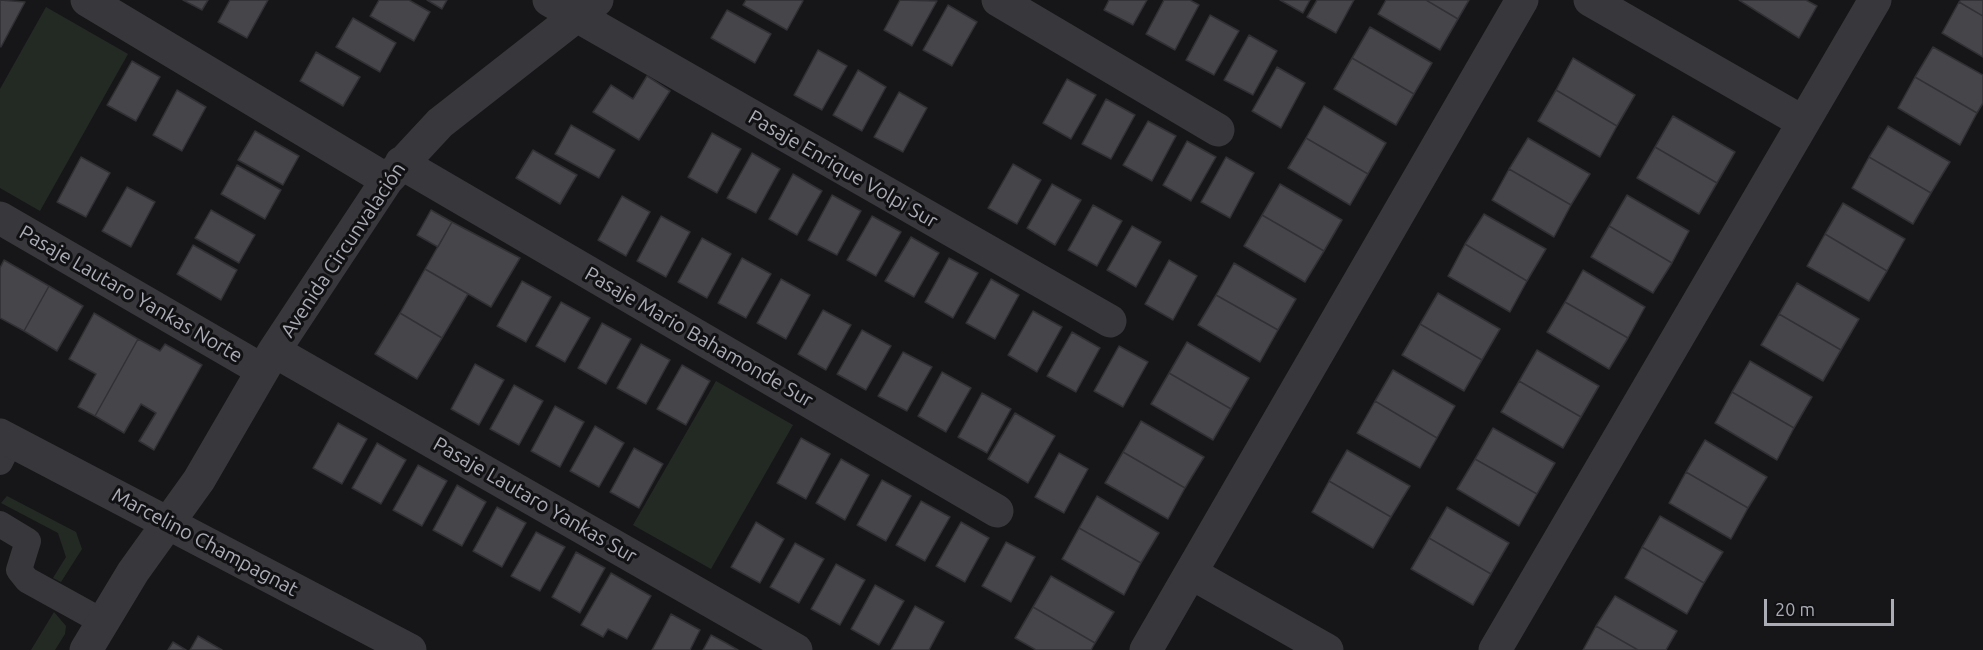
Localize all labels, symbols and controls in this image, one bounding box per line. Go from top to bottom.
street label: Pasaje Enrique Volpi Sur [744,105,942,233]
street label: Avenida Circunvalación [275,158,411,342]
street label: Pasaje Lautaro Yankas Norte [15,220,247,368]
street label: Pasaje Mario Bahamonde Sur [581,262,817,412]
street label: Pasaje Lautaro Yankas Sur [429,432,641,568]
street label: Marcelino Champagnat [108,483,302,601]
scale bar [1767,587,1898,625]
text: 20 m [1775,599,1815,619]

